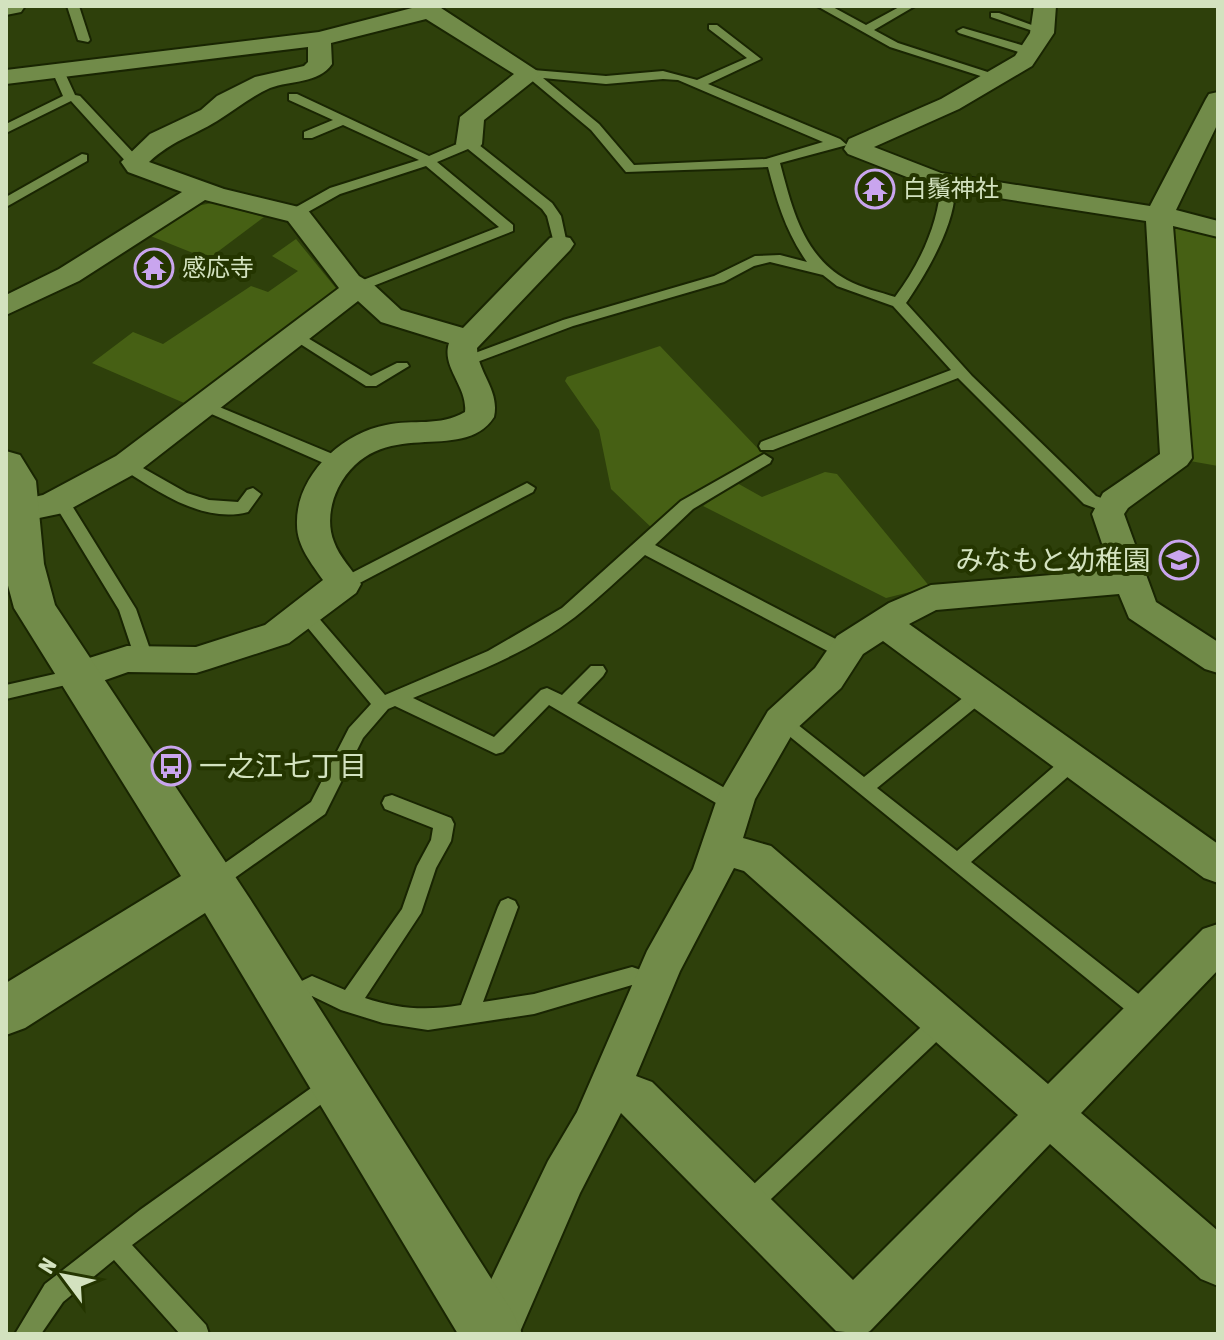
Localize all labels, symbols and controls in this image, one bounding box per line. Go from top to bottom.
temple icon: 白鬚神社 [854,168,896,210]
place label: 白鬚神社 [903,175,999,202]
temple icon: 感応寺 [133,247,175,289]
place label: 感応寺 [182,254,254,281]
school or university icon: みなもと幼稚園 [1158,539,1200,581]
place label: みなもと幼稚園 [956,544,1151,576]
bus stop icon: 一之江七丁目 [150,745,192,787]
place label: 一之江七丁目 [199,750,367,782]
north arrow [24,1236,104,1316]
text: N [33,1253,62,1278]

